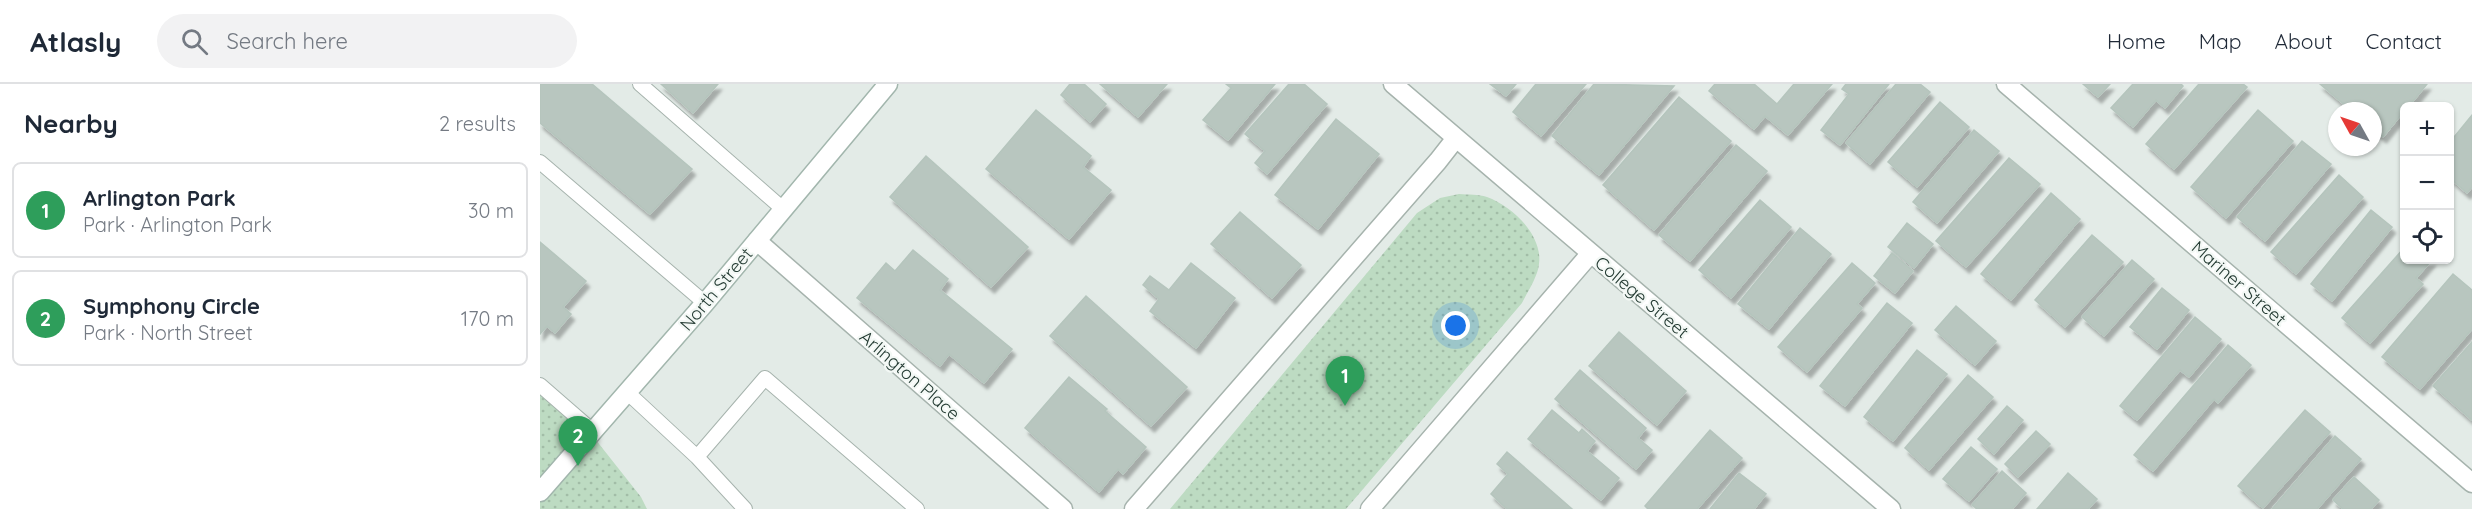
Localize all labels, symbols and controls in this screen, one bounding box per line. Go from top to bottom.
search box [157,14,577,68]
text: Atlasly [30,24,121,59]
icon: search [178,25,211,58]
text: Search here [226,27,348,55]
text: Home [2107,28,2166,54]
text: Map [2199,28,2242,54]
text: About [2275,28,2333,54]
text: Contact [2366,28,2442,54]
north arrow [2328,102,2382,156]
map controls [2400,102,2454,264]
button: + [2400,102,2454,156]
text: Nearby [24,107,118,140]
text: 2 results [439,111,516,136]
button: − [2400,156,2454,210]
text: Arlington Park [83,184,236,212]
text: 1 [42,198,49,223]
text: 30 m [468,198,514,223]
button: locate [2400,210,2454,264]
text: Park · Arlington Park [83,212,272,237]
street label: Mariner Street [2187,236,2291,330]
street label: North Street [675,243,757,335]
street label: College Street [1590,251,1694,343]
text: Symphony Circle [83,292,260,320]
text: 2 [40,306,51,331]
text: 170 m [461,306,514,331]
your location [1441,311,1470,340]
text: Park · North Street [83,320,253,345]
street label: Arlington Place [855,325,965,425]
pin: 1 [1326,356,1364,406]
pin: 2 [558,416,597,466]

